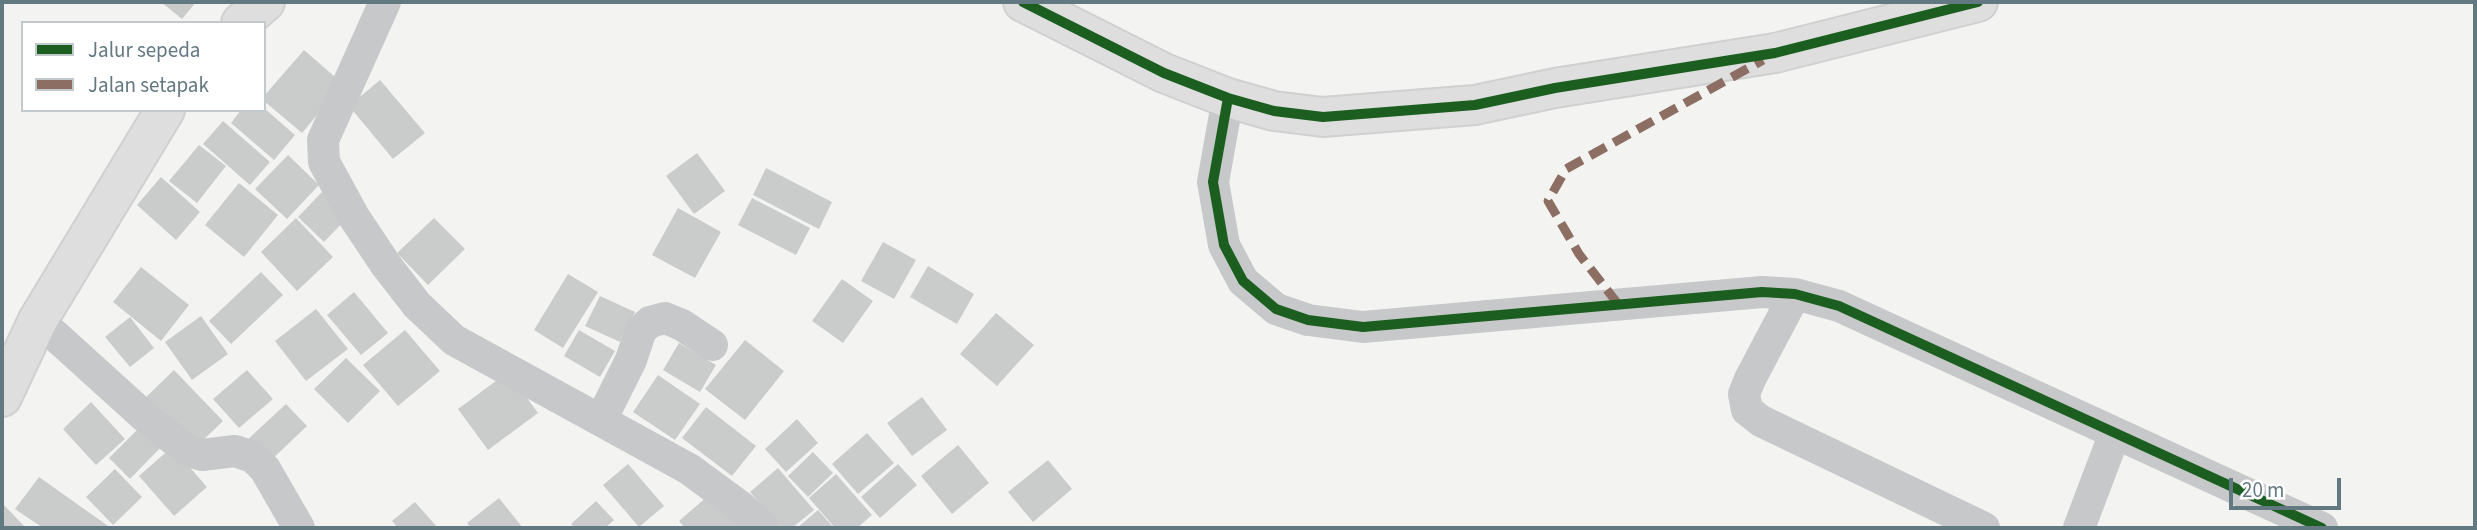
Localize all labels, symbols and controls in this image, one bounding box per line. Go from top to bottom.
legend [21,21,266,112]
text: Jalur sepeda [88,35,200,65]
text: Jalan setapak [88,70,209,100]
scale bar [2232,463,2344,507]
text: 20 m [2242,475,2284,505]

